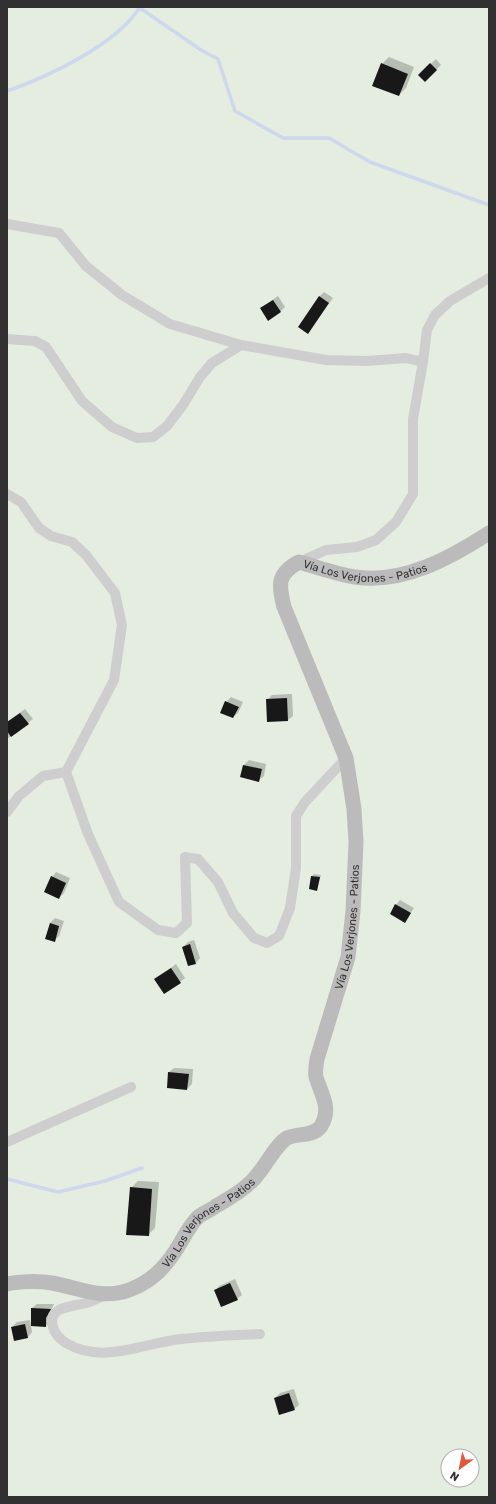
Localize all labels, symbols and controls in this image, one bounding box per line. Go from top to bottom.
street label: Vía Los Verjones - Patios [302,558,430,585]
street label: Vía Los Verjones - Patios [333,864,362,991]
street label: Vía Los Verjones - Patios [160,1175,258,1271]
north arrow [440,1448,480,1488]
text: N [448,1468,462,1484]

